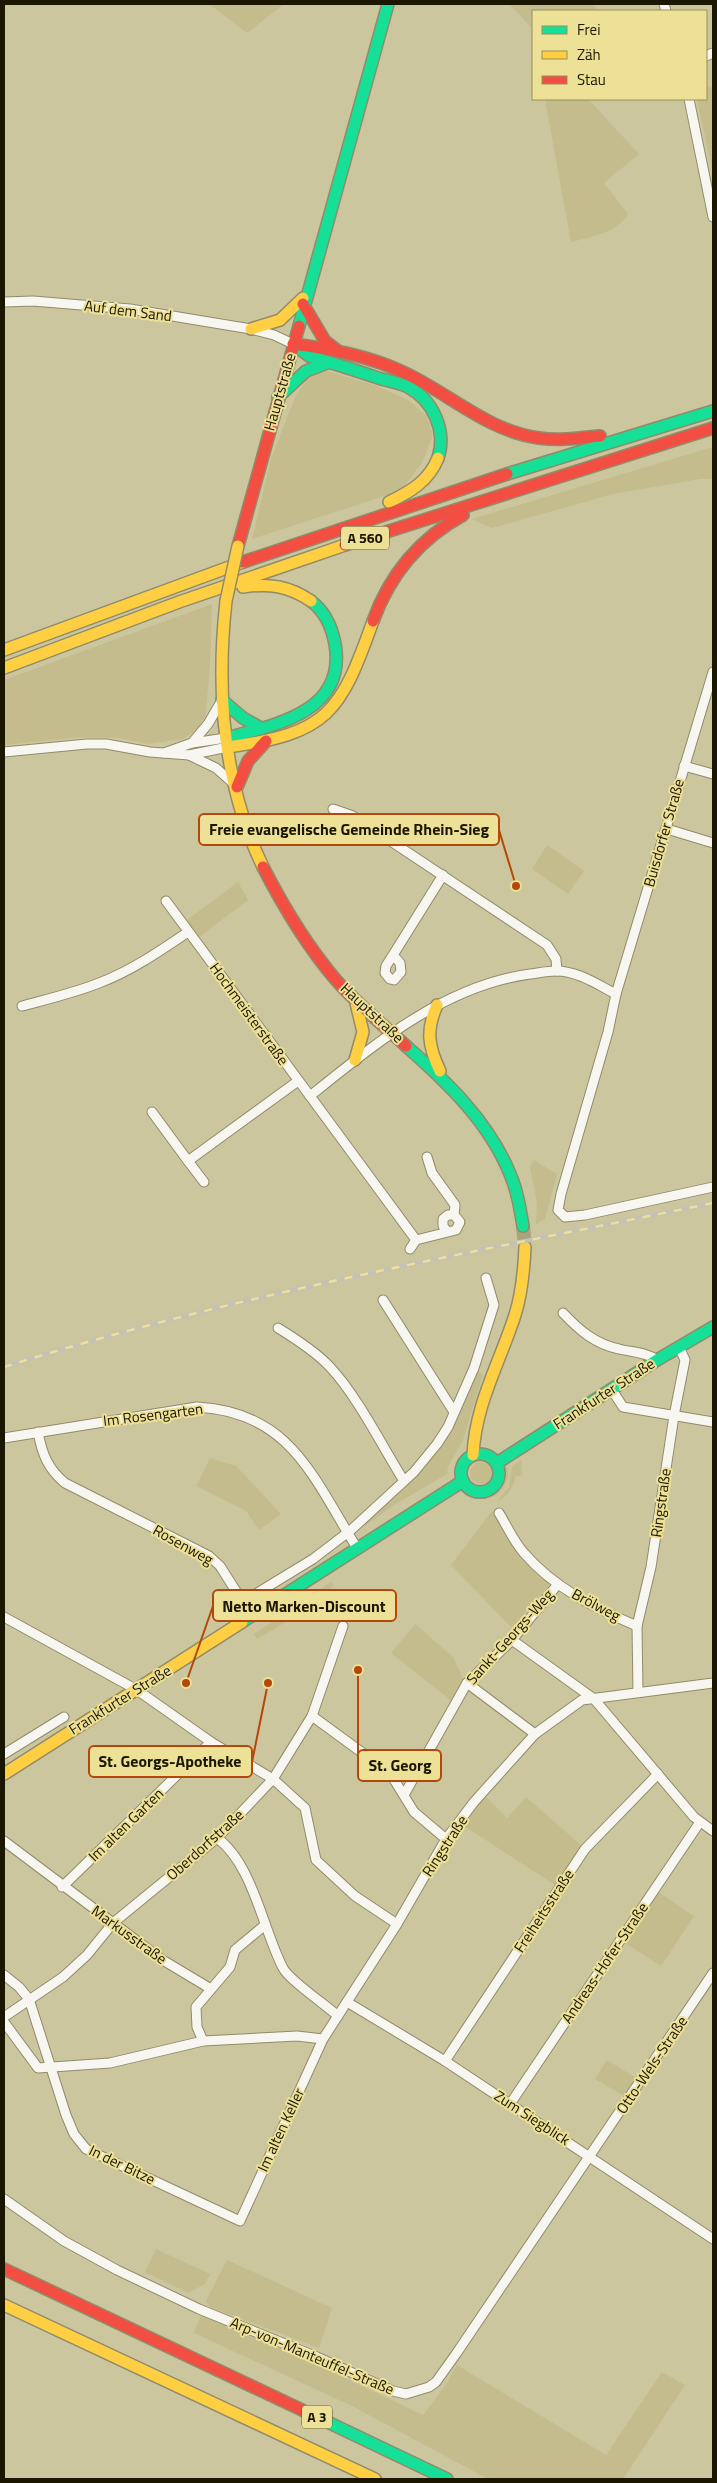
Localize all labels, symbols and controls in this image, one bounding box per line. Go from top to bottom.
legend [532,10,707,100]
text: Frei [577,18,600,41]
text: Zäh [577,43,601,66]
text: Stau [577,68,606,91]
street label: Auf dem Sand [83,294,173,327]
street label: Hauptstraße [257,350,302,433]
road number: A 560 [341,526,389,550]
street label: Buisdorfer Straße [637,776,690,890]
callout: Freie evangelische Gemeinde Rhein-Sieg [199,814,499,845]
text: Freie evangelische Gemeinde Rhein-Sieg [209,817,490,841]
street label: Hochmeisterstraße [204,958,295,1070]
street label: Hauptstraße [335,977,409,1048]
street label: Frankfurter Straße [548,1352,659,1435]
street label: Im Rosengarten [102,1397,204,1432]
street label: Ringstraße [644,1467,677,1539]
street label: Rosenweg [149,1518,218,1571]
street label: Brölweg [568,1582,625,1627]
street label: Sankt-Georgs-Weg [461,1584,559,1689]
callout: Netto Marken-Discount [213,1590,396,1621]
text: Netto Marken-Discount [222,1594,386,1618]
street label: Frankfurter Straße [64,1659,175,1740]
callout: St. Georgs-Apotheke [89,1746,252,1777]
text: St. Georgs-Apotheke [98,1749,242,1773]
callout: St. Georg [358,1750,441,1781]
text: St. Georg [368,1753,432,1777]
street label: Im alten Garten [83,1782,169,1867]
street label: Oberdorfstraße [161,1803,249,1886]
street label: Ringstraße [416,1810,473,1881]
street label: Freiheitsstraße [508,1864,579,1957]
street label: Andreas-Hofer-Straße [555,1898,654,2028]
street label: Markusstraße [87,1899,172,1970]
street label: Otto-Wels-Straße [610,2011,693,2118]
street label: Im alten Keller [251,2084,310,2176]
street label: Zum Siegblick [490,2084,575,2151]
street label: In der Bitze [85,2139,159,2190]
street label: Arp-von-Manteuffel-Straße [227,2311,398,2401]
road number: A 3 [302,2406,332,2428]

